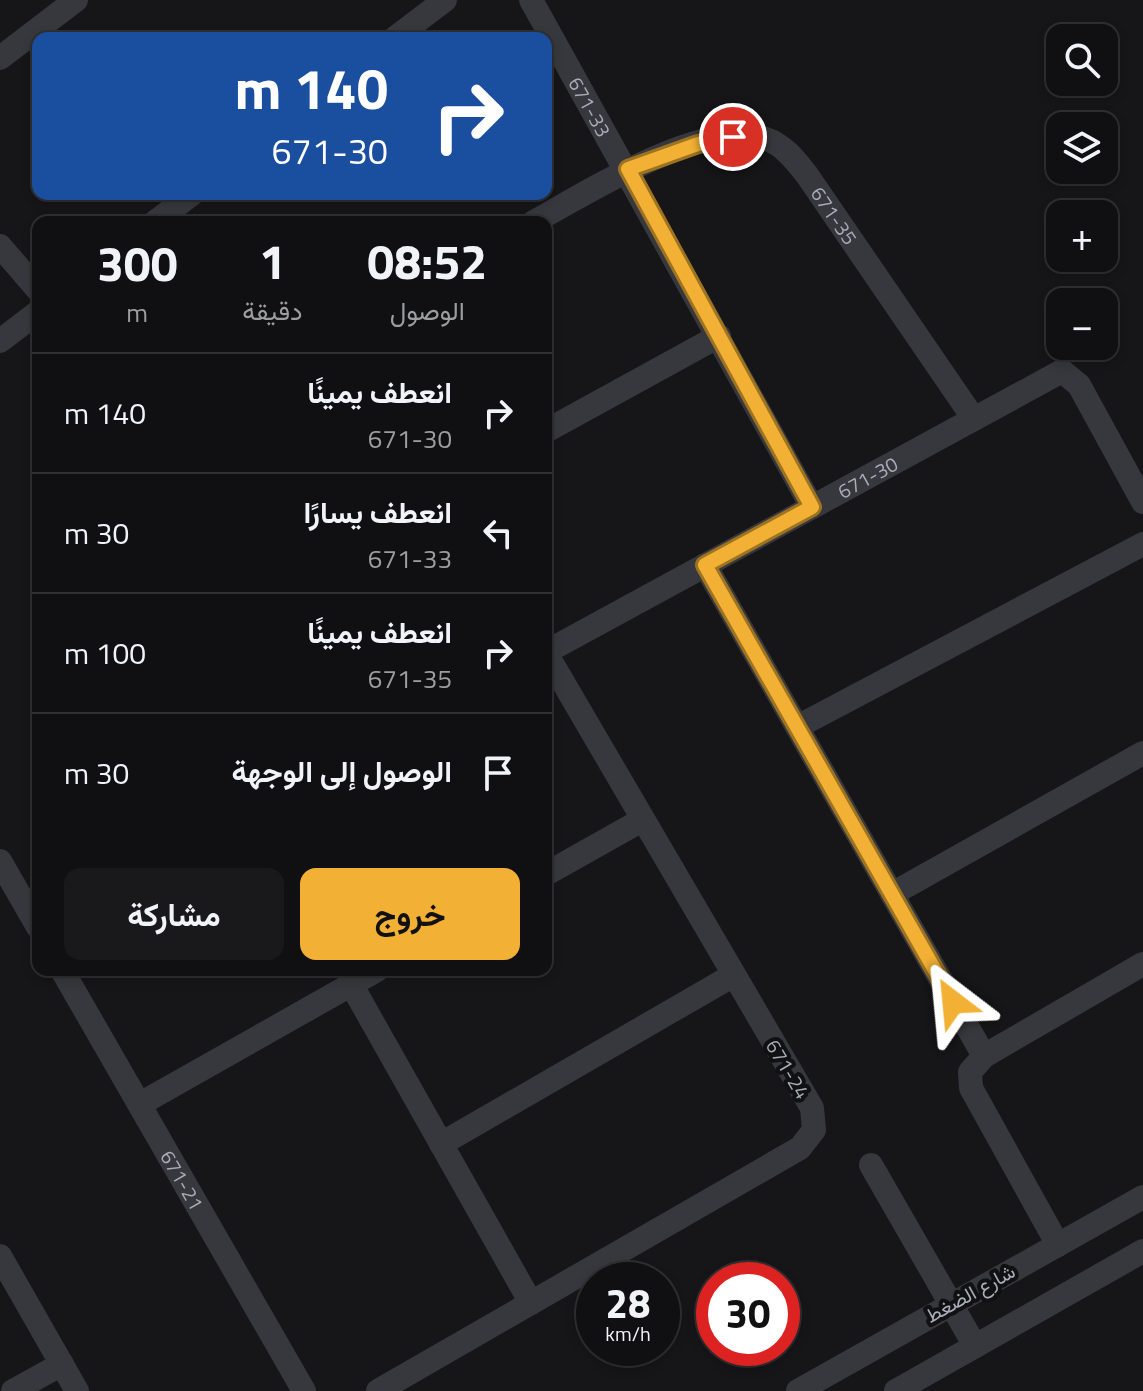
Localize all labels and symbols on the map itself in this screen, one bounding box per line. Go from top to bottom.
street label: 671-33 [561,71,619,143]
pin [699,103,767,171]
street label: 671-35 [803,180,866,251]
street label: 671-30 [832,448,903,506]
position arrow [911,960,995,1044]
street label: 671-24 [758,1033,818,1105]
street label: 671-21 [153,1144,212,1216]
street label: شارع الضغط [919,1255,1021,1331]
speed limit sign: 30 [696,1262,800,1366]

